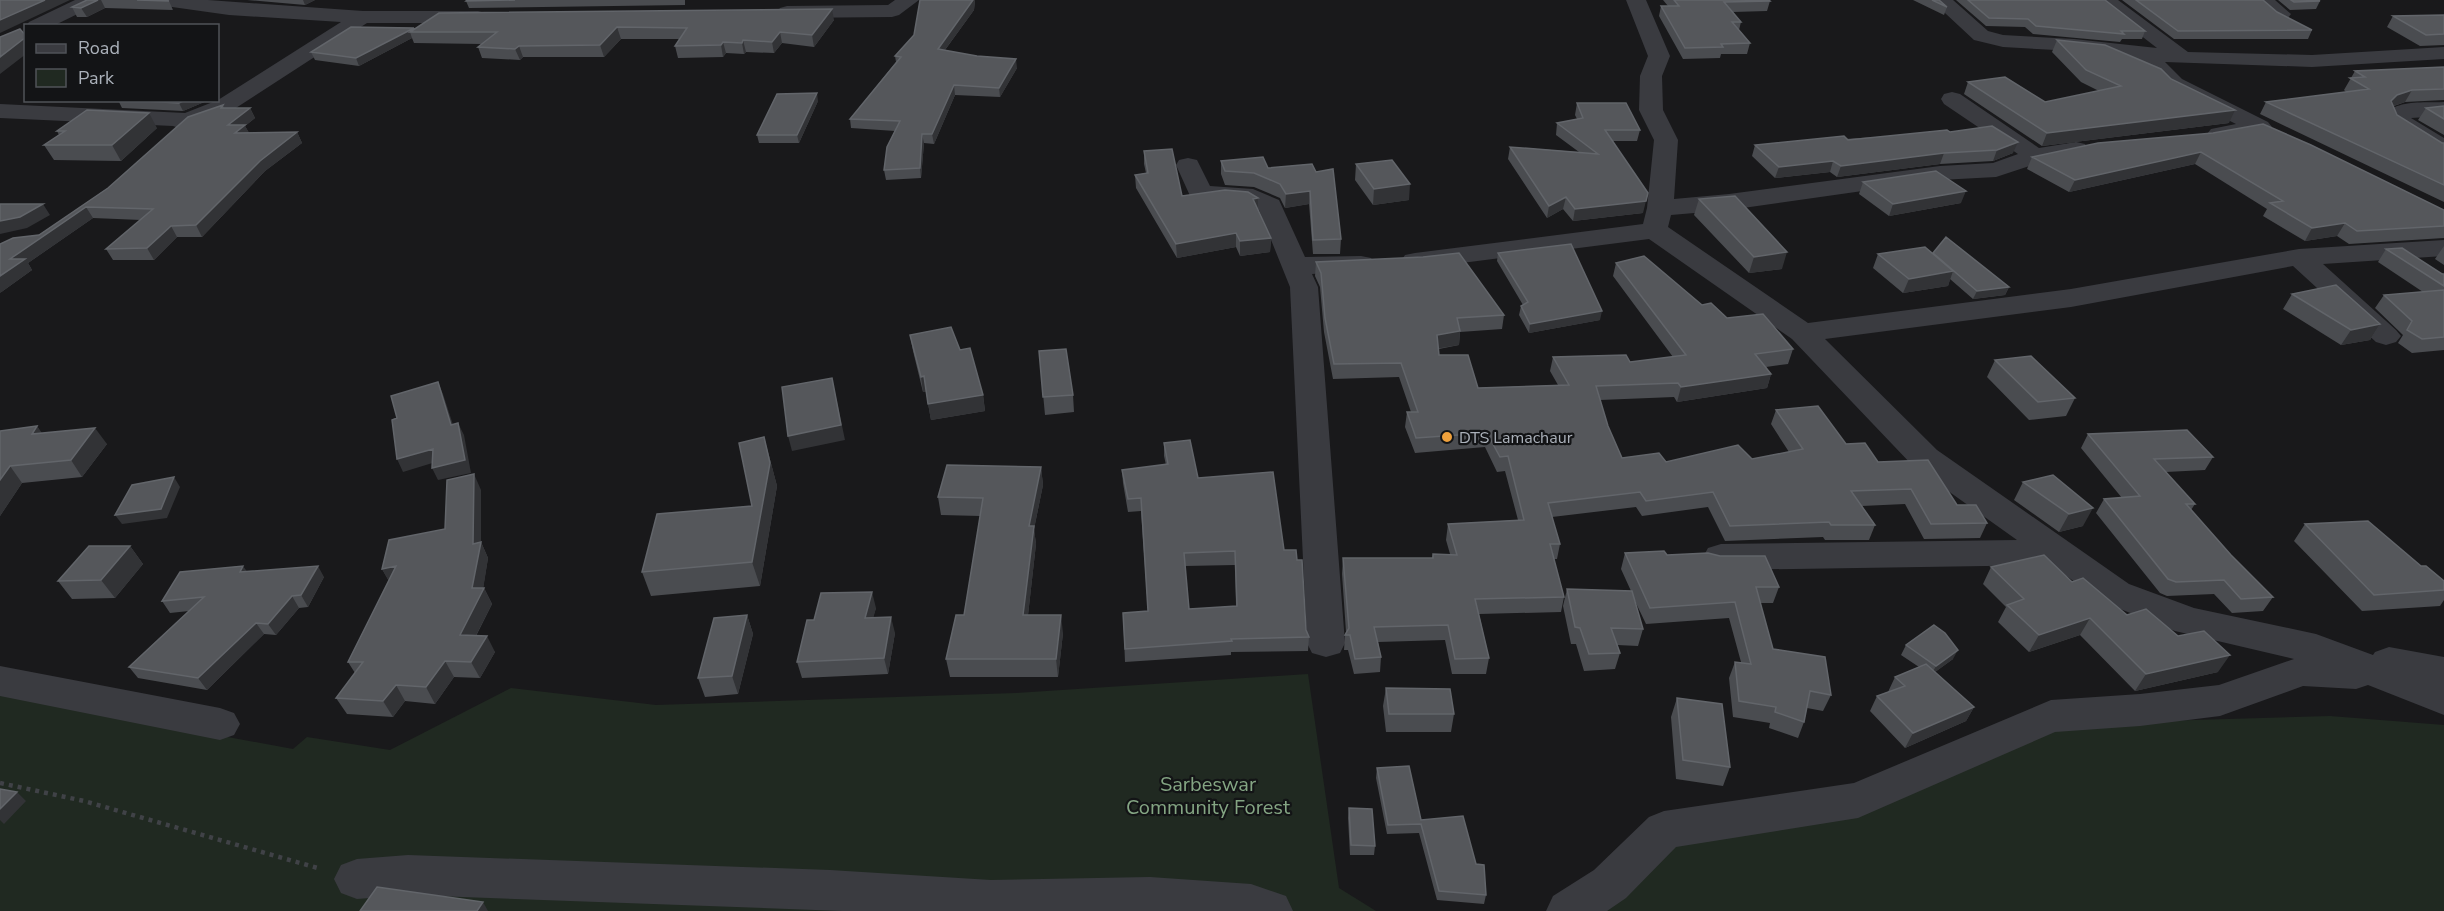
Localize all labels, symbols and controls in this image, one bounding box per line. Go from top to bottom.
legend [24,24,219,102]
text: Road [78,36,120,60]
text: Park [78,66,115,90]
place label: DTS Lamachaur [1459,427,1573,449]
marker: DTS Lamachaur [1440,430,1454,444]
park label: Sarbeswar Community Forest [1126,771,1291,821]

